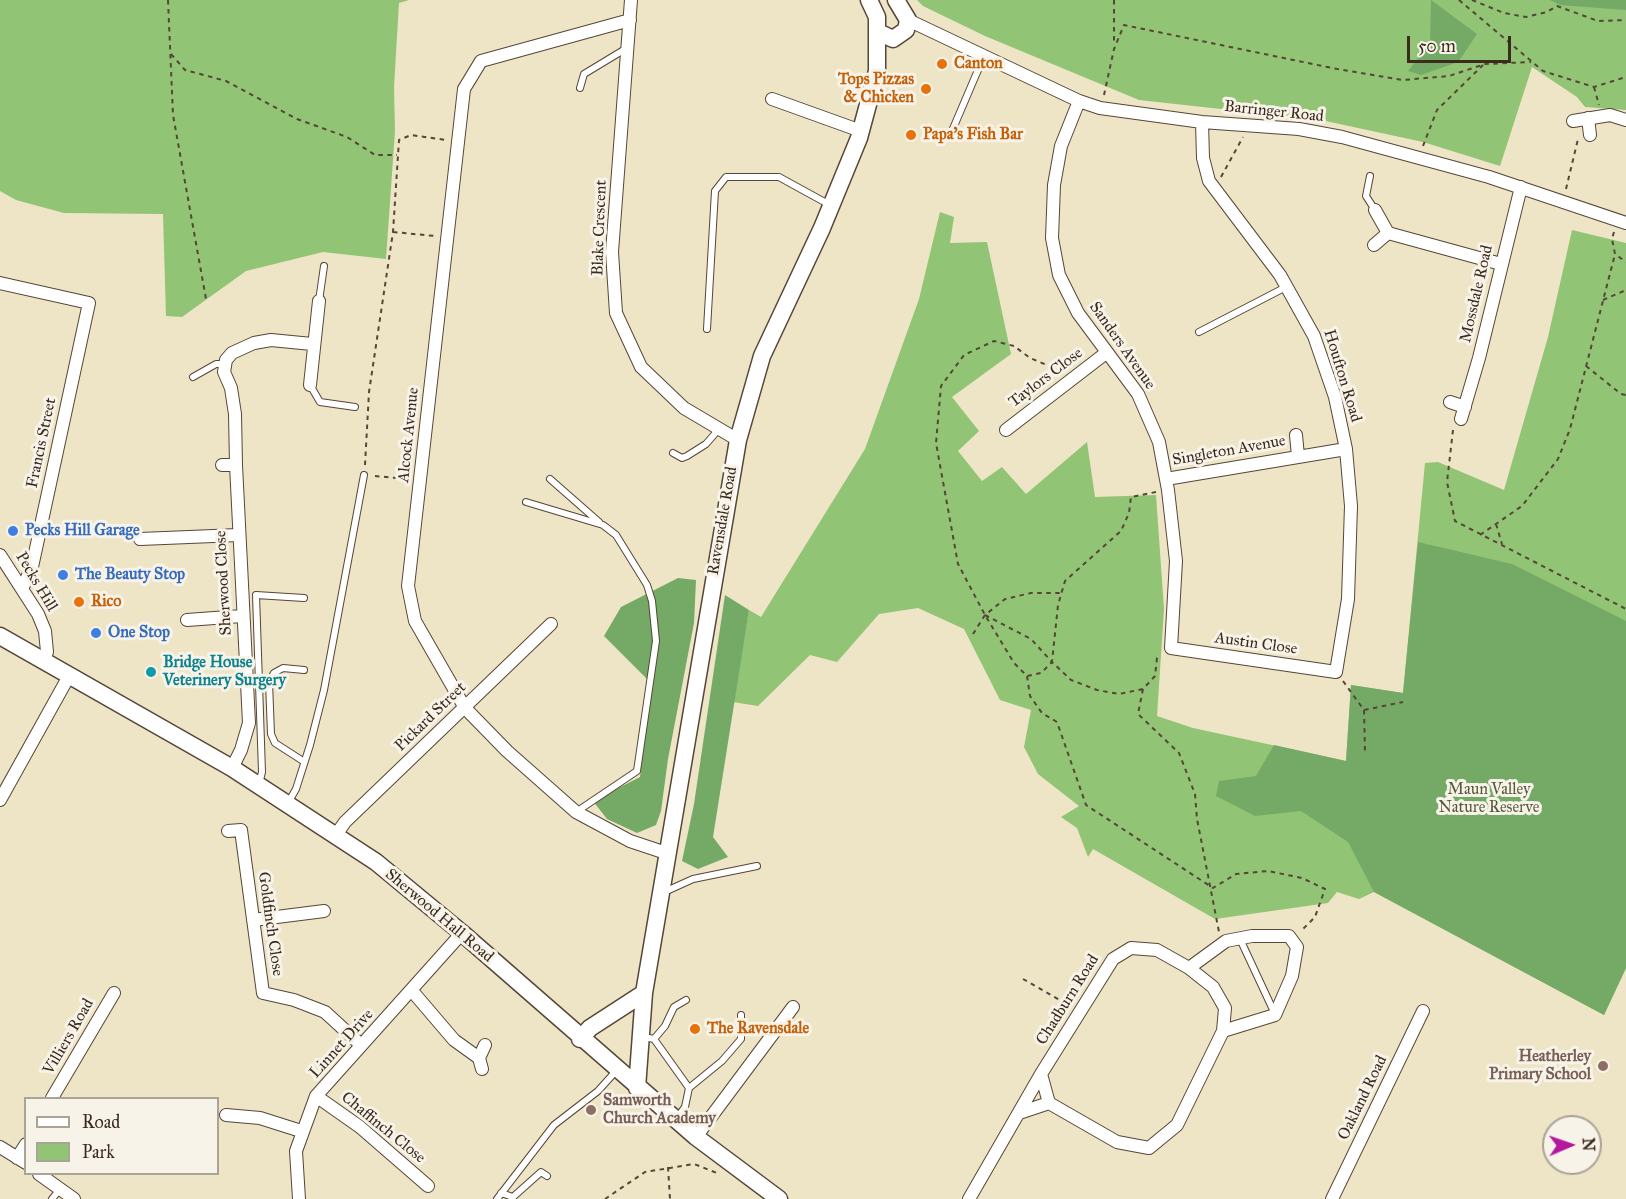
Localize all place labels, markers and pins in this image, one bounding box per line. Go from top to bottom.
place label: Canton [954,54,1003,74]
marker: Canton [935,57,949,71]
place label: Tops Pizzas & Chicken [838,70,914,108]
marker: Tops Pizzas & Chicken [919,82,933,96]
place label: Papa's Fish Bar [923,125,1023,145]
marker: Papa's Fish Bar [904,128,918,142]
place label: Pecks Hill Garage [25,521,140,541]
marker: Pecks Hill Garage [6,524,20,538]
place label: The Beauty Stop [75,565,185,585]
marker: The Beauty Stop [56,568,70,582]
place label: Rico [91,592,122,612]
marker: Rico [72,595,86,609]
place label: One Stop [108,623,170,643]
marker: One Stop [89,626,103,640]
place label: Bridge House Veterinery Surgery [163,653,286,691]
marker: Bridge House Veterinery Surgery [144,665,158,679]
place label: The Ravensdale [707,1019,809,1039]
marker: The Ravensdale [688,1022,702,1036]
place label: Heatherley Primary School [1489,1047,1591,1085]
marker: Heatherley Primary School [1596,1059,1610,1073]
place label: Samworth Church Academy [603,1091,716,1129]
marker: Samworth Church Academy [584,1103,598,1117]

